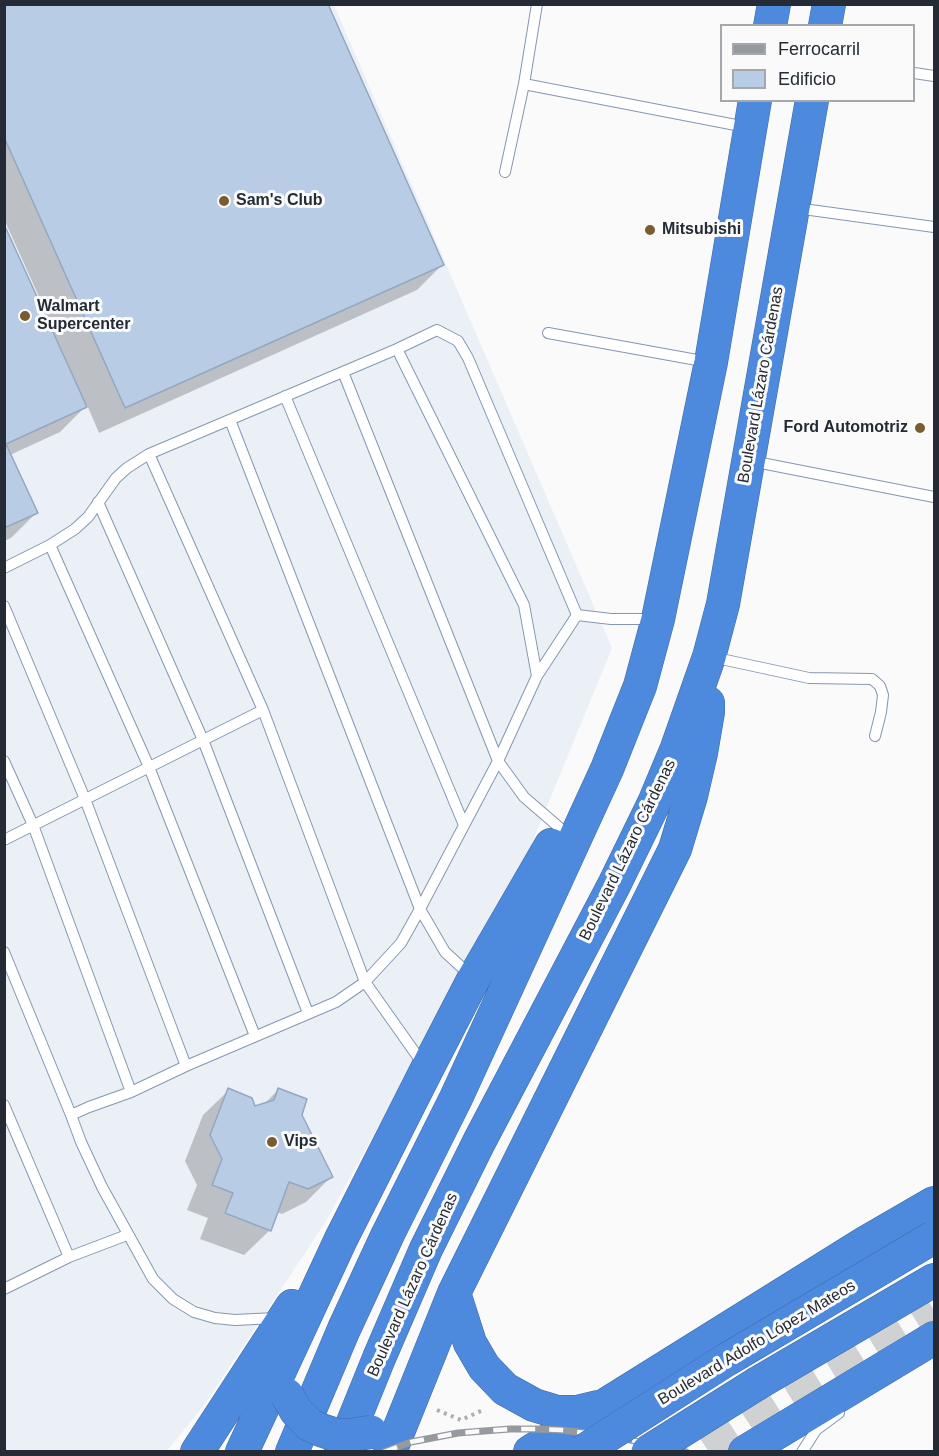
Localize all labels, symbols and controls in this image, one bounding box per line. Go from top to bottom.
legend [720,24,915,102]
text: Ferrocarril [778,39,860,59]
text: Edificio [778,69,836,89]
place label: Sam's Club [236,191,322,211]
marker: Sam's Club [217,194,231,208]
place label: Mitsubishi [662,220,741,240]
marker: Mitsubishi [643,223,657,237]
street label: Boulevard Lázaro Cárdenas [734,285,788,485]
place label: Walmart Supercenter [37,297,130,335]
marker: Walmart Supercenter [18,309,32,323]
place label: Ford Automotriz [784,418,908,438]
marker: Ford Automotriz [913,421,927,435]
street label: Boulevard Lázaro Cárdenas [576,756,680,944]
place label: Vips [284,1132,318,1152]
marker: Vips [265,1135,279,1149]
street label: Boulevard Lázaro Cárdenas [364,1190,462,1380]
street label: Boulevard Adolfo López Mateos [655,1276,859,1410]

